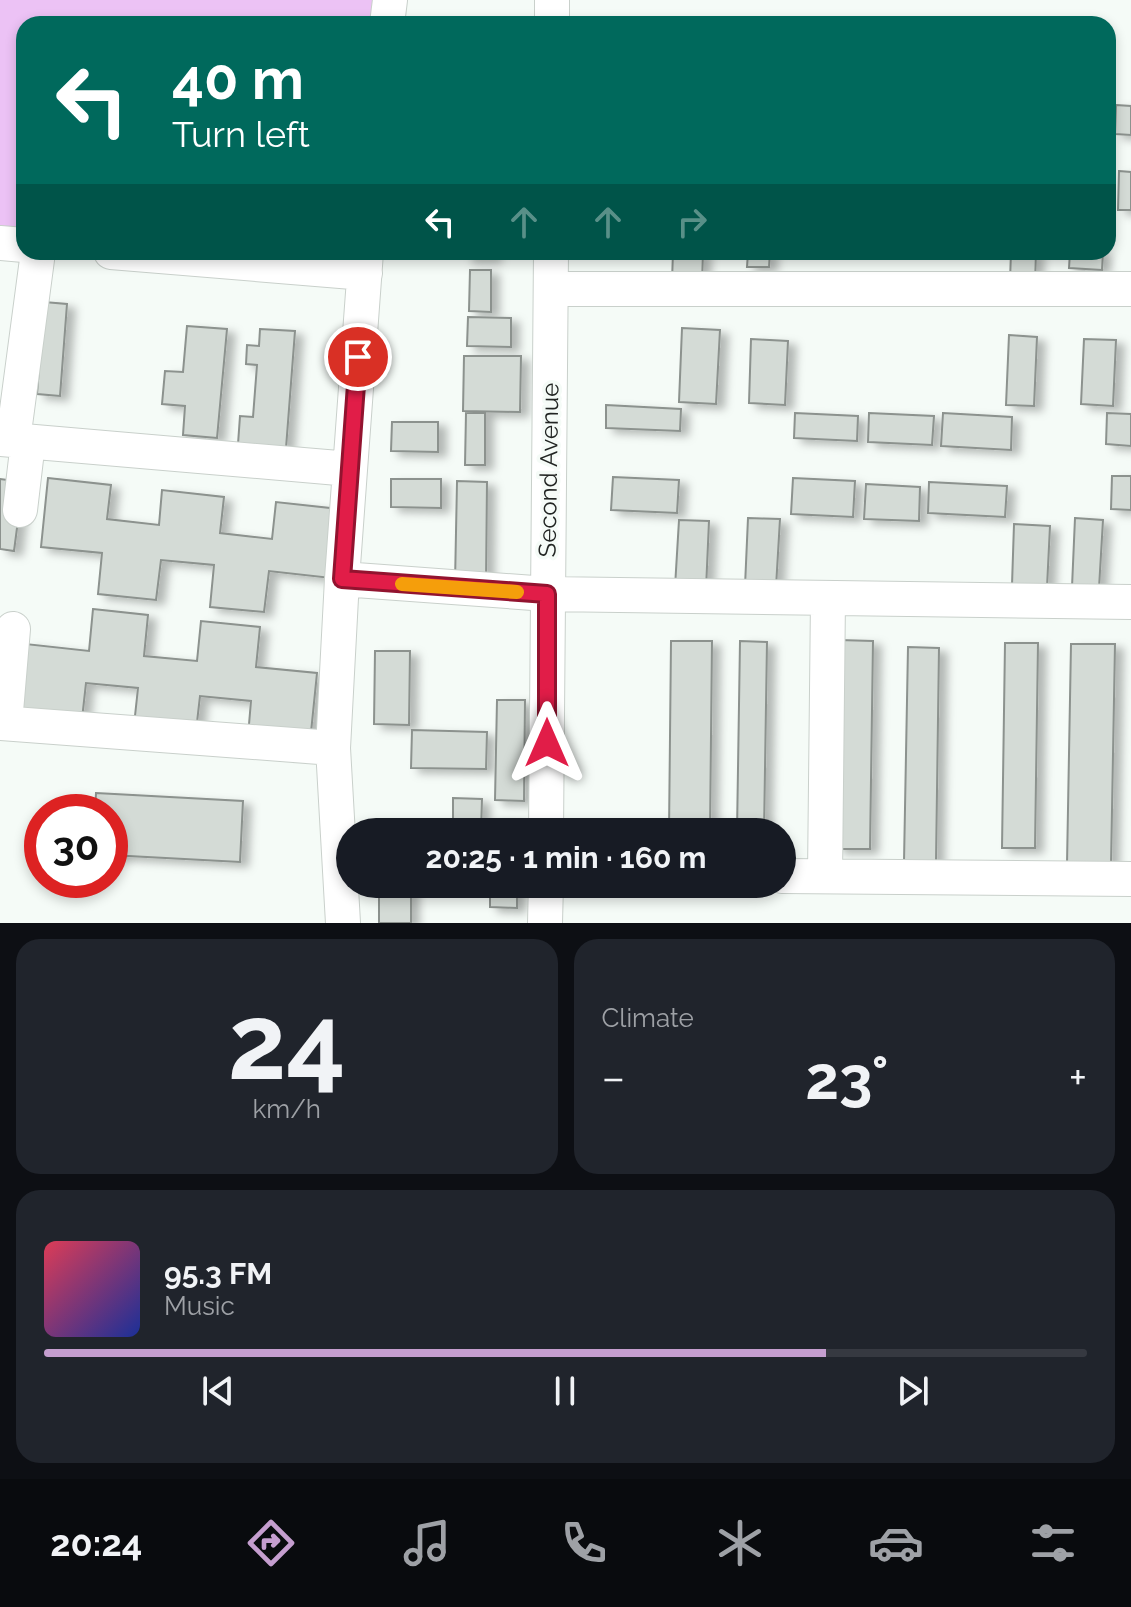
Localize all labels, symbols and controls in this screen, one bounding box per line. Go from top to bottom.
text: 40 m [172,46,304,112]
icon: left [40,48,144,152]
text: Turn left [172,113,310,155]
icon: left [418,200,462,244]
icon: ahead [502,200,546,244]
icon: ahead [586,200,630,244]
icon: right [670,200,714,244]
pin [324,323,392,391]
icon: arrive [336,335,380,379]
street label: Second Avenue [532,382,565,557]
position arrow [505,701,589,785]
speed limit sign: 30 [24,794,128,898]
text: 20:25 · 1 min · 160 m [426,840,706,875]
text: 24 [228,981,346,1103]
text: Climate [602,1003,694,1033]
text: 23° [805,1043,889,1113]
text: − [602,1052,625,1103]
text: + [1069,1052,1087,1103]
text: km/h [252,1094,321,1124]
text: 95.3 FM [164,1256,272,1291]
text: Music [164,1291,235,1321]
icon: previous [196,1369,240,1413]
icon: pause [543,1369,587,1413]
icon: next [891,1369,935,1413]
icon: directions [243,1515,299,1571]
icon: music [399,1515,455,1571]
icon: phone [556,1515,612,1571]
icon: climate [712,1515,768,1571]
icon: car [868,1515,924,1571]
icon: filters [1025,1515,1081,1571]
text: 20:24 [50,1522,142,1564]

